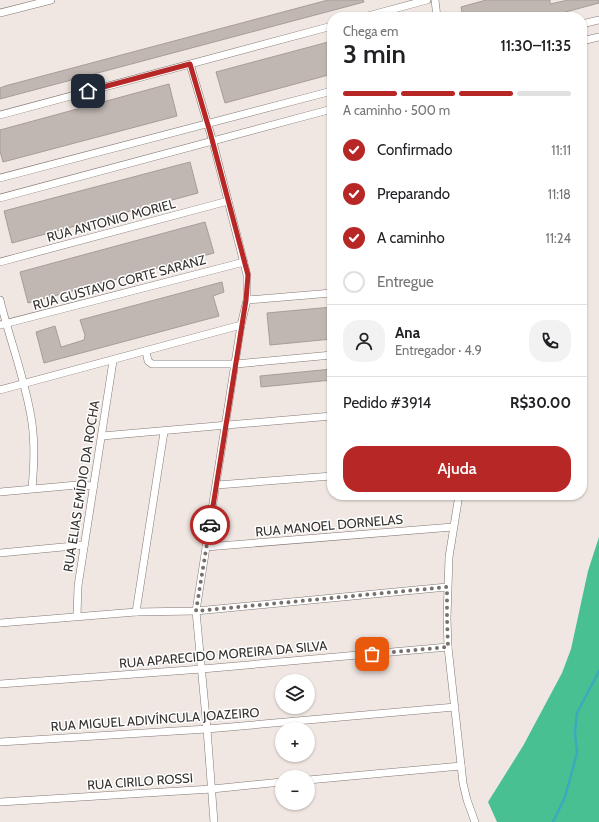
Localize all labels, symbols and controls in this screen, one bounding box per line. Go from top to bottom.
text: Chega em [343,23,398,39]
text: 11:30–11:35 [500,37,571,55]
text: 3 min [343,38,406,70]
pin [71,74,105,108]
icon: home [77,80,99,102]
text: A caminho · 500 m [343,102,450,118]
icon: check [343,139,365,161]
text: Confirmado [377,141,452,159]
text: 11:11 [551,142,571,158]
icon: check [343,183,365,205]
text: Preparando [377,185,450,203]
text: 11:18 [548,186,571,202]
street label: RUA ANTONIO MORIEL [45,195,178,245]
icon: check [343,227,365,249]
text: A caminho [377,229,445,247]
text: 11:24 [545,230,571,246]
street label: RUA GUSTAVO CORTE SARANZ [31,251,208,313]
text: Entregue [377,273,434,291]
button: person [343,320,385,362]
button: phone [529,320,571,362]
text: Ana [395,324,420,342]
text: Entregador · 4.9 [395,342,482,358]
text: Pedido #3914 [343,394,431,412]
text: R$30.00 [510,394,571,412]
street label: RUA ELIAS EMÍDIO DA ROCHA [59,399,102,573]
button: Ajuda [343,446,571,492]
courier [190,505,230,545]
street label: RUA MANOEL DORNELAS [255,511,404,539]
icon: car [199,514,221,536]
street label: RUA APARECIDO MOREIRA DA SILVA [118,637,328,671]
pin [355,637,389,671]
icon: bag [361,643,383,665]
map controls [275,674,315,810]
button: layers [275,674,315,714]
street label: RUA MIGUEL ADIVÍNCULA JOAZEIRO [50,703,260,734]
button: + [275,722,315,762]
street label: RUA CIRILO ROSSI [87,769,193,793]
button: − [275,770,315,810]

